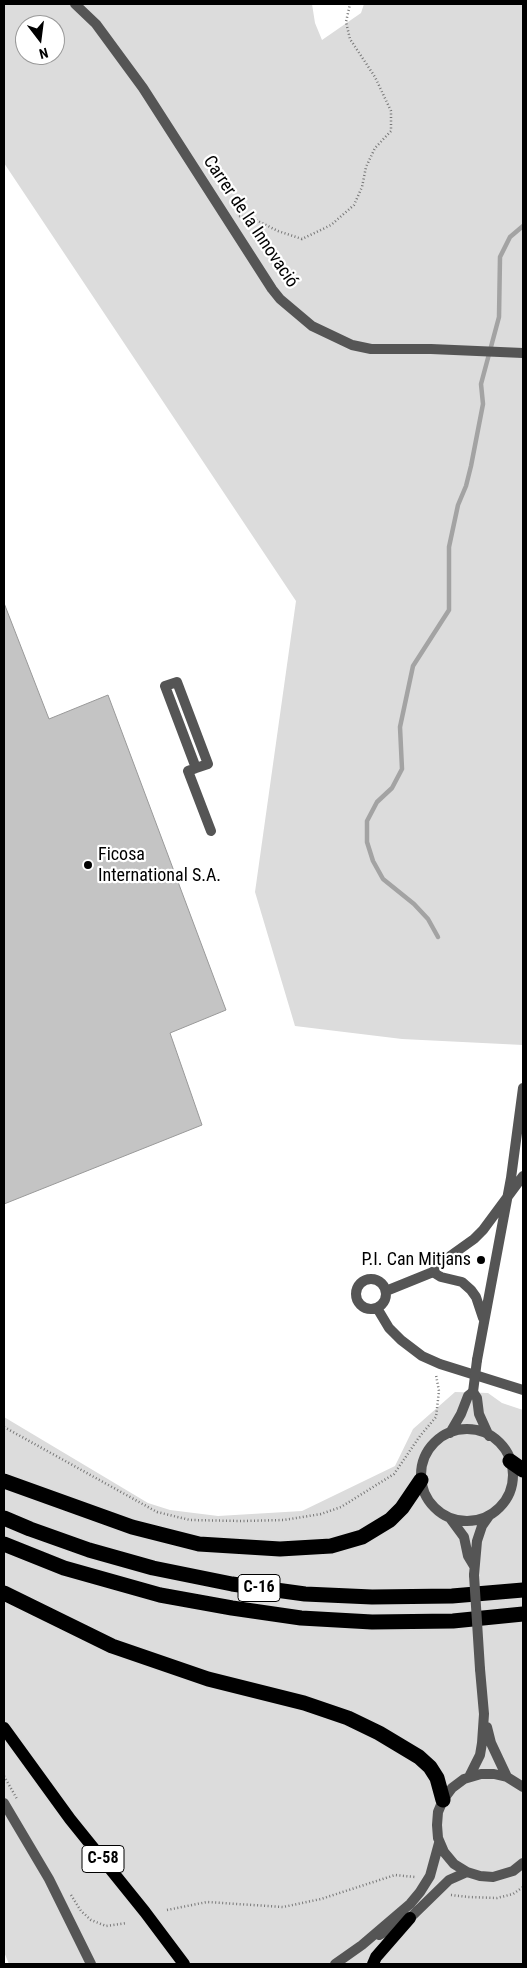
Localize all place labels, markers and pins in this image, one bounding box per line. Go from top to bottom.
place label: Ficosa International S.A. [98,844,221,886]
marker: Ficosa International S.A. [82,859,94,871]
place label: P.I. Can Mitjans [361,1249,471,1271]
marker: P.I. Can Mitjans [475,1254,487,1266]

